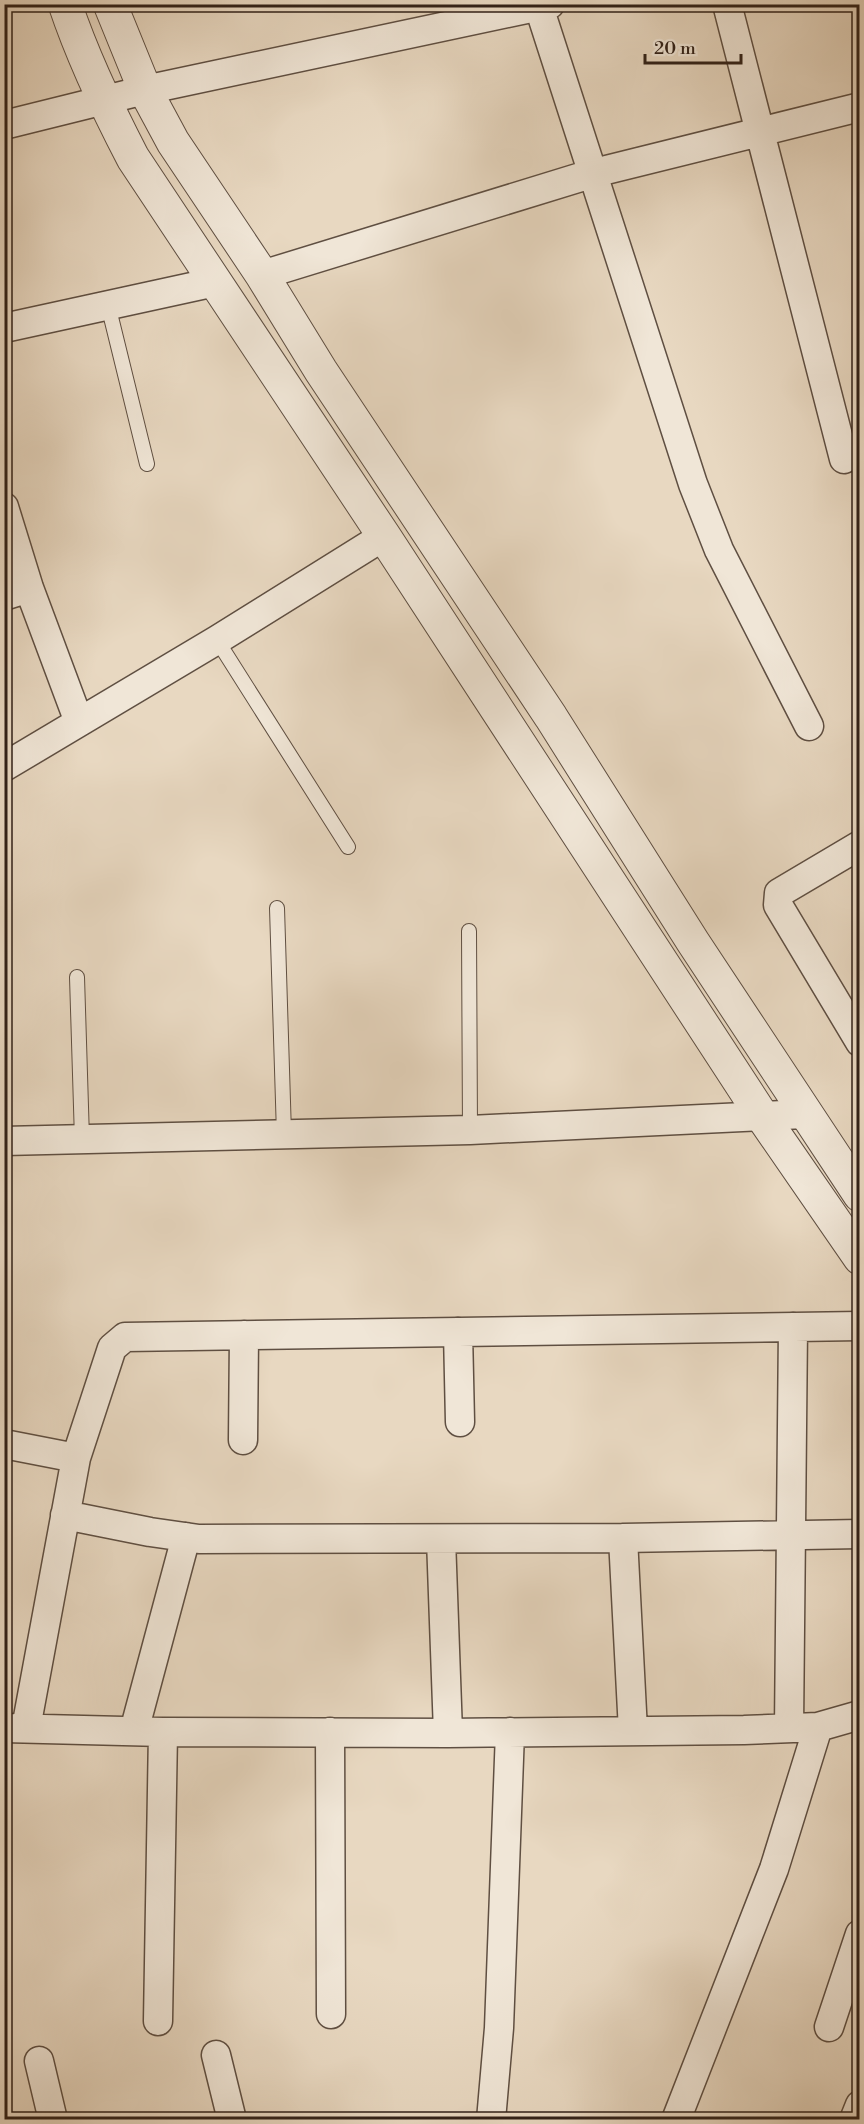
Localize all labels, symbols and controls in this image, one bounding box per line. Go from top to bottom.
scale bar [645,27,741,65]
text: 20 m [654,37,696,60]

